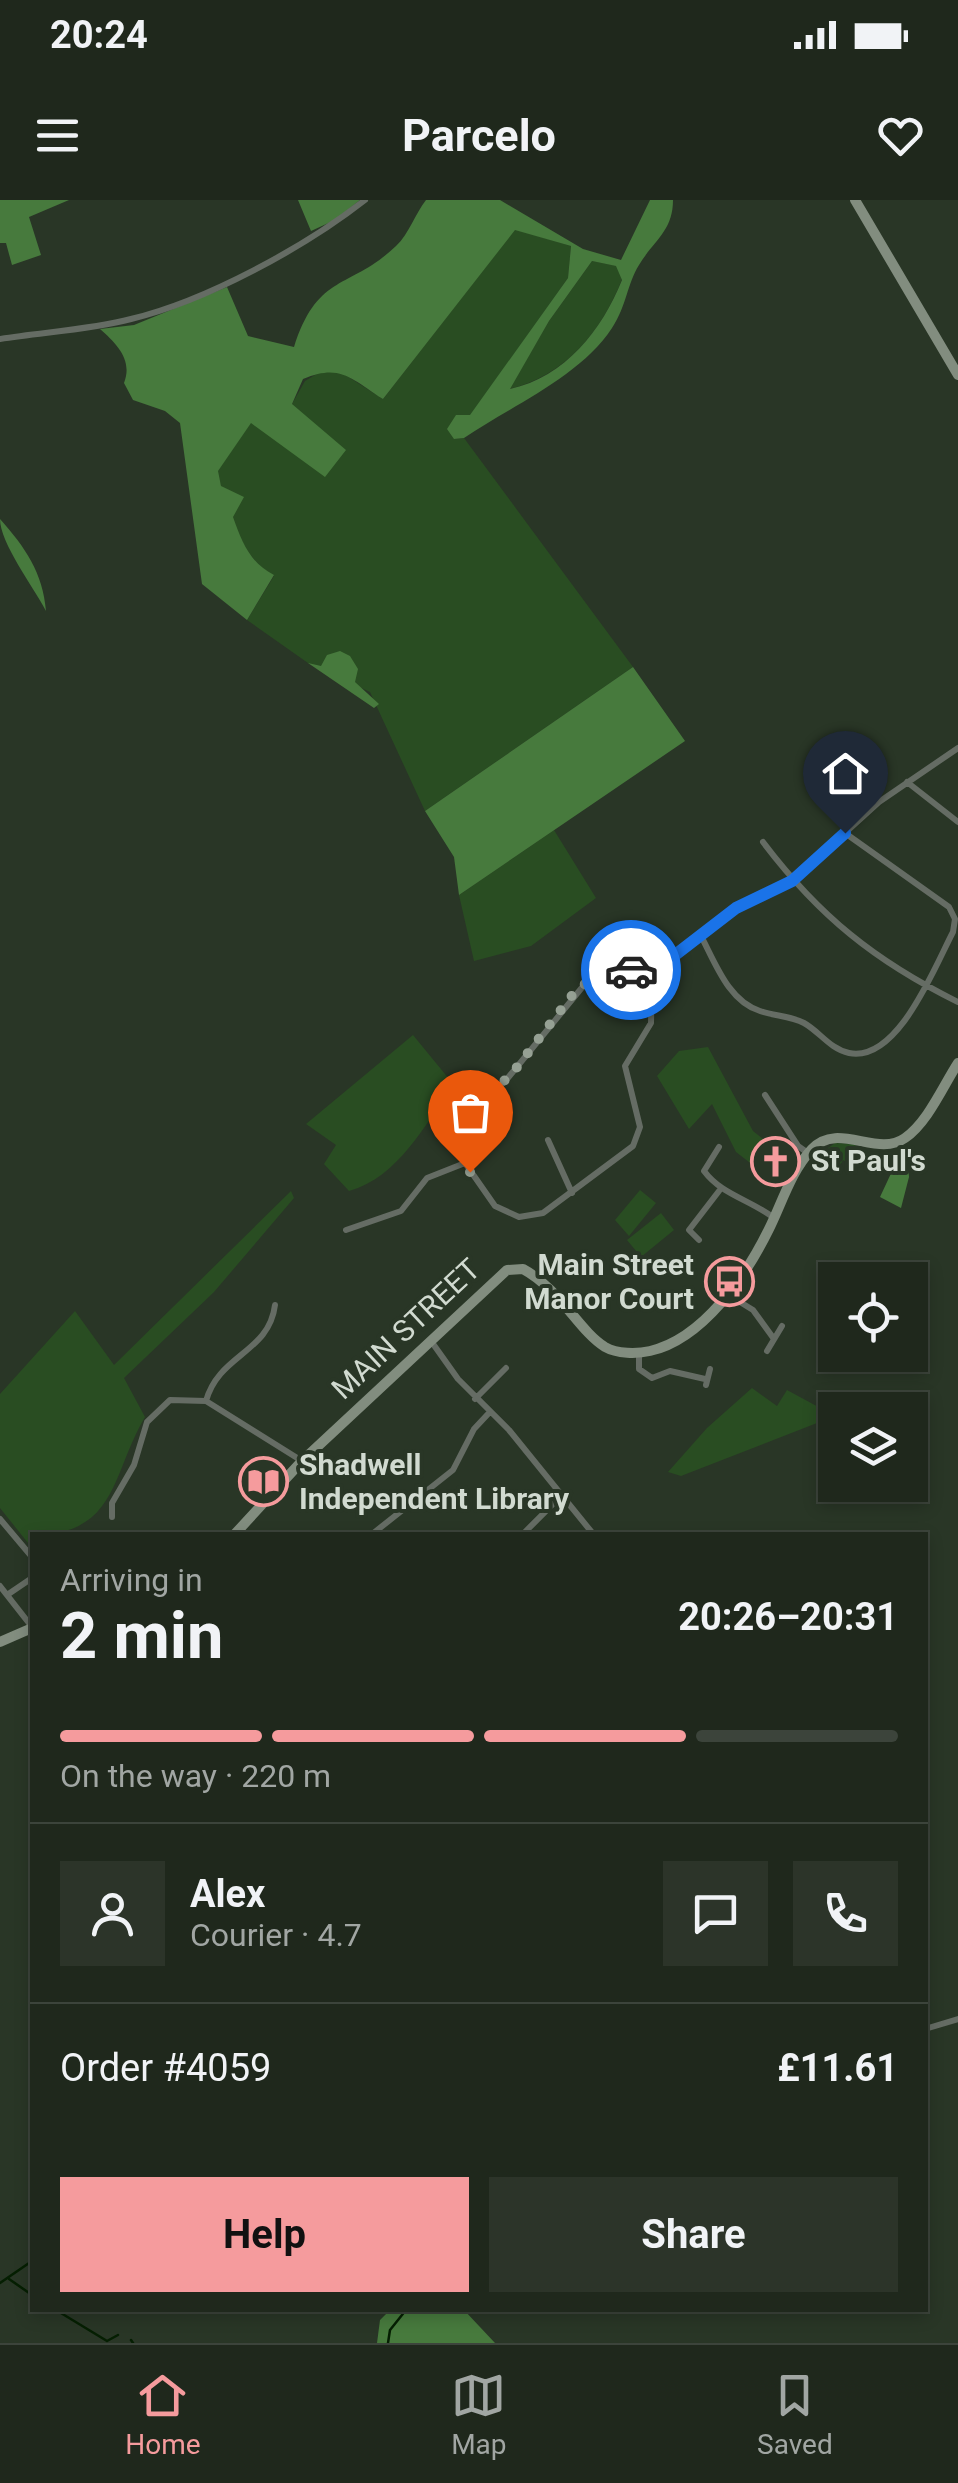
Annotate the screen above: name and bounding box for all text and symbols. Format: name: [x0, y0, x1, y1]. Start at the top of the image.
text: 20:24: [50, 13, 148, 57]
icon: menu: [30, 108, 85, 163]
icon: heart: [873, 108, 928, 163]
text: Parcelo: [402, 109, 556, 162]
pin: [803, 731, 888, 834]
icon: home: [818, 746, 873, 801]
courier: [581, 920, 681, 1020]
icon: car: [604, 943, 659, 998]
pin: [428, 1070, 513, 1173]
icon: bag: [443, 1085, 498, 1140]
church icon: St Paul's: [750, 1135, 802, 1187]
place label: St Paul's: [811, 1143, 926, 1178]
place label: Main Street Manor Court: [524, 1247, 694, 1316]
street label: MAIN STREET: [324, 1251, 487, 1406]
bus stop icon: Main Street Manor Court: [703, 1256, 755, 1308]
map controls: [818, 1262, 928, 1502]
button: locate: [818, 1262, 928, 1372]
button: layers: [818, 1392, 928, 1502]
place label: Shadwell Independent Library: [299, 1447, 570, 1516]
library icon: Shadwell Independent Library: [238, 1456, 290, 1508]
text: Arriving in: [60, 1561, 203, 1599]
text: 20:26–20:31: [678, 1595, 898, 1639]
text: 2 min: [60, 1598, 223, 1674]
text: On the way · 220 m: [60, 1757, 331, 1795]
button: person: [60, 1861, 165, 1966]
button: chat: [663, 1861, 768, 1966]
button: phone: [793, 1861, 898, 1966]
text: Alex: [190, 1872, 265, 1916]
text: Courier · 4.7: [190, 1916, 362, 1954]
text: Order #4059: [60, 2046, 271, 2090]
text: £11.61: [777, 2046, 898, 2090]
button: Help: [60, 2177, 469, 2292]
button: Share: [489, 2177, 898, 2292]
tab: Home: [125, 2368, 201, 2461]
tab: Map: [451, 2368, 507, 2461]
tab: Saved: [757, 2368, 833, 2461]

